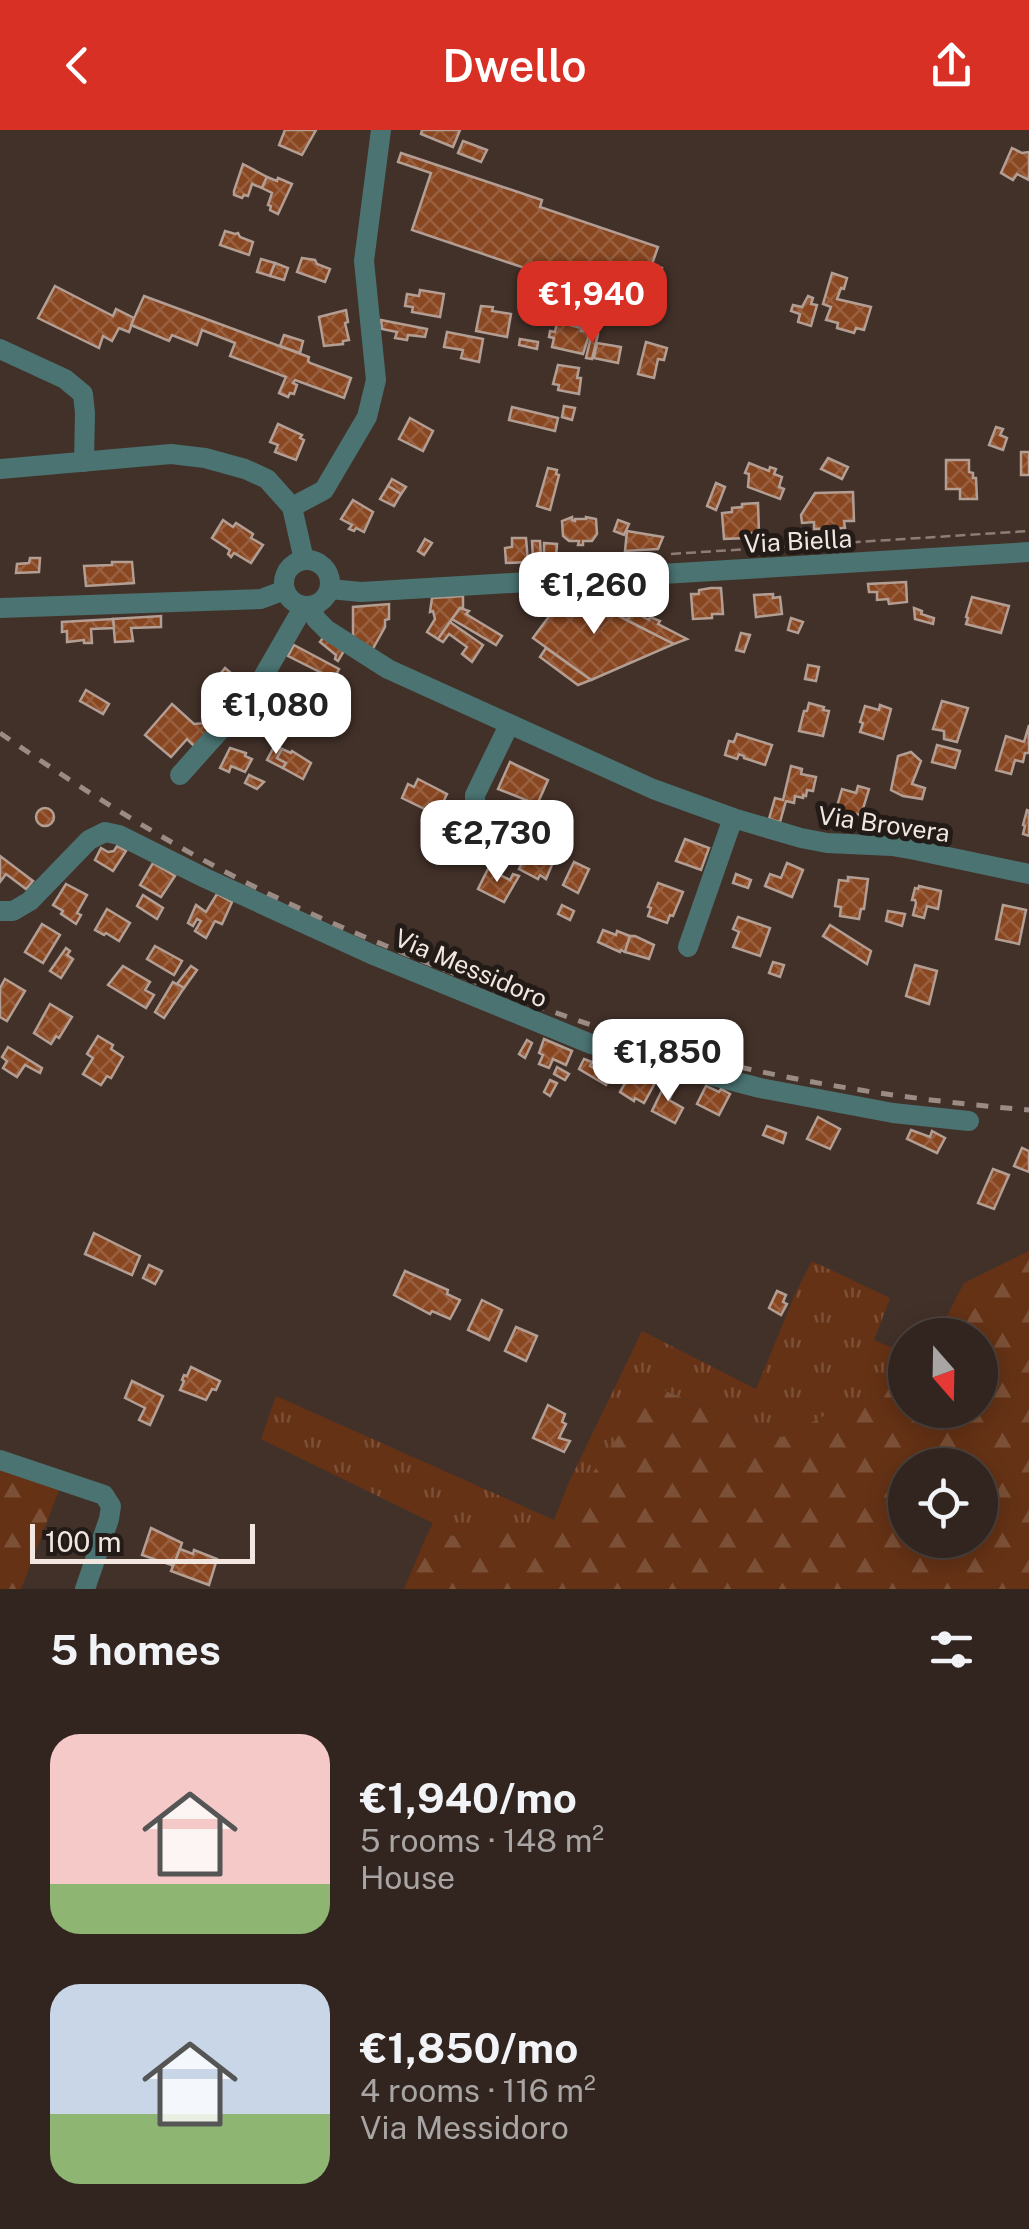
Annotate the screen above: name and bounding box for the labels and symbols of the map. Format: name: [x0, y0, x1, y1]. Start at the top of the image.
pin: €1,940: [511, 261, 673, 346]
street label: Via Biella: [743, 523, 853, 559]
pin: €1,260: [513, 552, 675, 637]
pin: €1,080: [195, 672, 357, 757]
pin: €2,730: [416, 800, 578, 885]
street label: Via Brovera: [816, 800, 952, 848]
street label: Via Messidoro: [390, 922, 552, 1014]
pin: €1,850: [587, 1019, 749, 1104]
north arrow: [888, 1318, 998, 1428]
scale bar: [30, 1519, 255, 1564]

